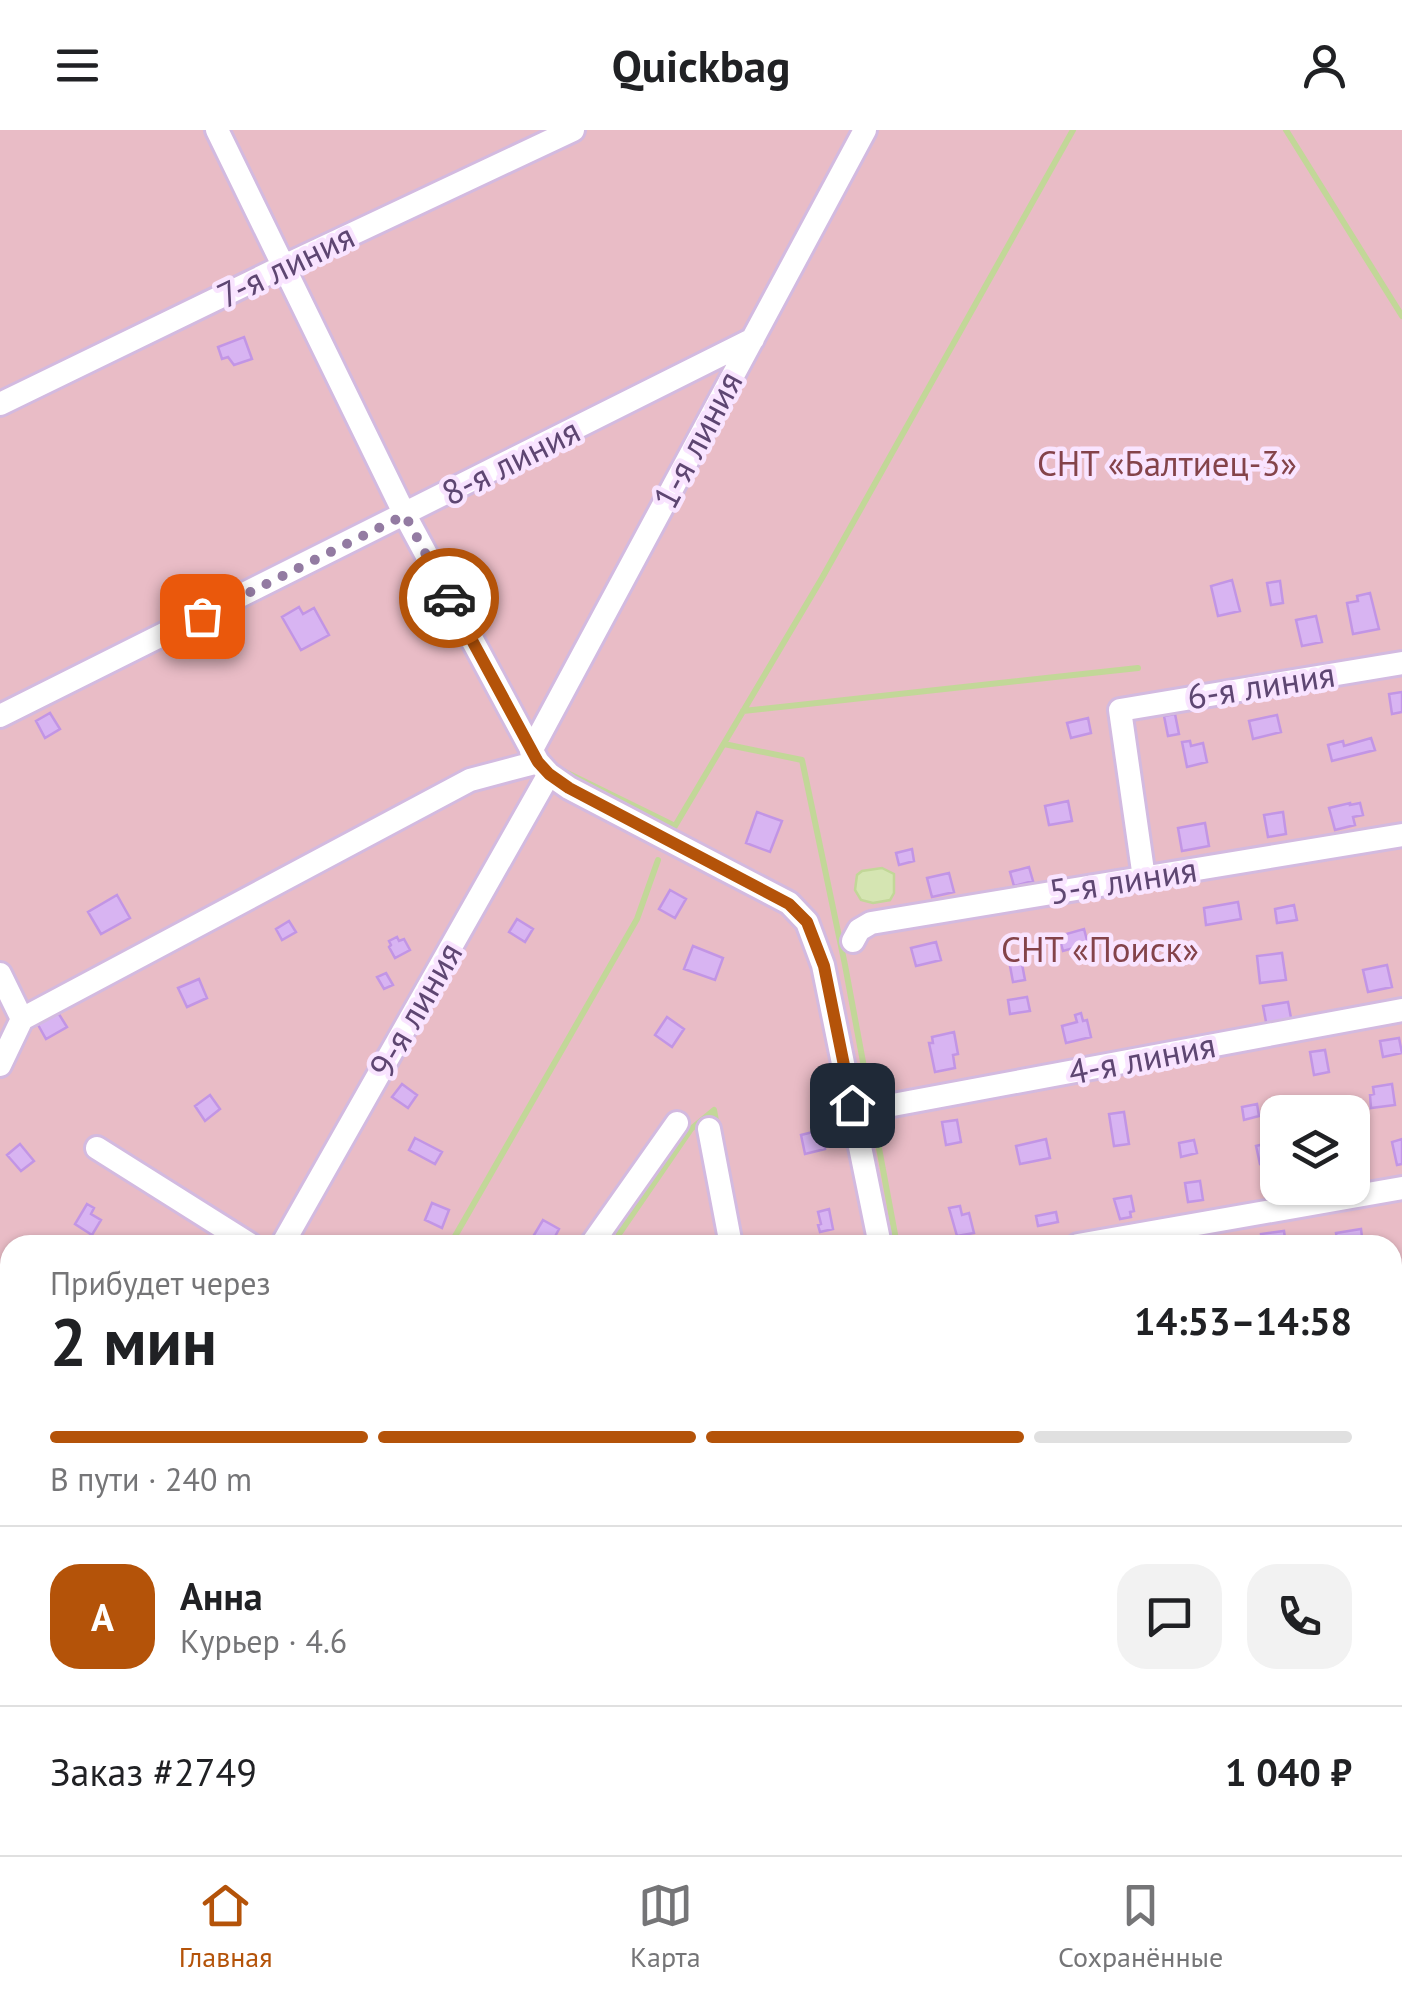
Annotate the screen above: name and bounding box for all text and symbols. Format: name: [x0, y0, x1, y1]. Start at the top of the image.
text: Quickbag: [612, 36, 790, 94]
icon: menu: [50, 38, 105, 93]
icon: person: [1297, 38, 1352, 93]
street label: 7-я линия: [210, 212, 362, 318]
street label: 1-я линия: [642, 363, 752, 516]
street label: 8-я линия: [434, 407, 587, 515]
park label: СНТ «Балтиец-3»: [1037, 440, 1297, 486]
courier: [399, 548, 499, 648]
icon: car: [422, 571, 477, 626]
pin: [160, 574, 245, 659]
icon: bag: [175, 589, 230, 644]
street label: 6-я линия: [1184, 651, 1338, 719]
street label: 5-я линия: [1046, 846, 1200, 914]
park label: СНТ «Поиск»: [1001, 926, 1199, 972]
street label: 9-я линия: [358, 933, 472, 1086]
street label: 4-я линия: [1064, 1021, 1219, 1095]
pin: [810, 1063, 895, 1148]
icon: home: [825, 1078, 880, 1133]
map controls: [1260, 1095, 1370, 1205]
button: layers: [1260, 1095, 1370, 1205]
text: Прибудет через: [50, 1262, 271, 1304]
text: 14:53–14:58: [1134, 1296, 1352, 1345]
text: 2 мин: [50, 1299, 217, 1383]
text: В пути · 240 m: [50, 1458, 252, 1500]
button: chat: [1117, 1564, 1222, 1669]
button: phone: [1247, 1564, 1352, 1669]
text: Анна: [180, 1571, 263, 1620]
text: А: [91, 1592, 114, 1641]
text: Курьер · 4.6: [180, 1620, 347, 1662]
text: Заказ #2749: [50, 1747, 257, 1796]
text: 1 040 ₽: [1225, 1747, 1352, 1796]
tab: Главная: [179, 1878, 272, 1975]
tab: Карта: [630, 1878, 701, 1975]
tab: Сохранённые: [1058, 1878, 1223, 1975]

